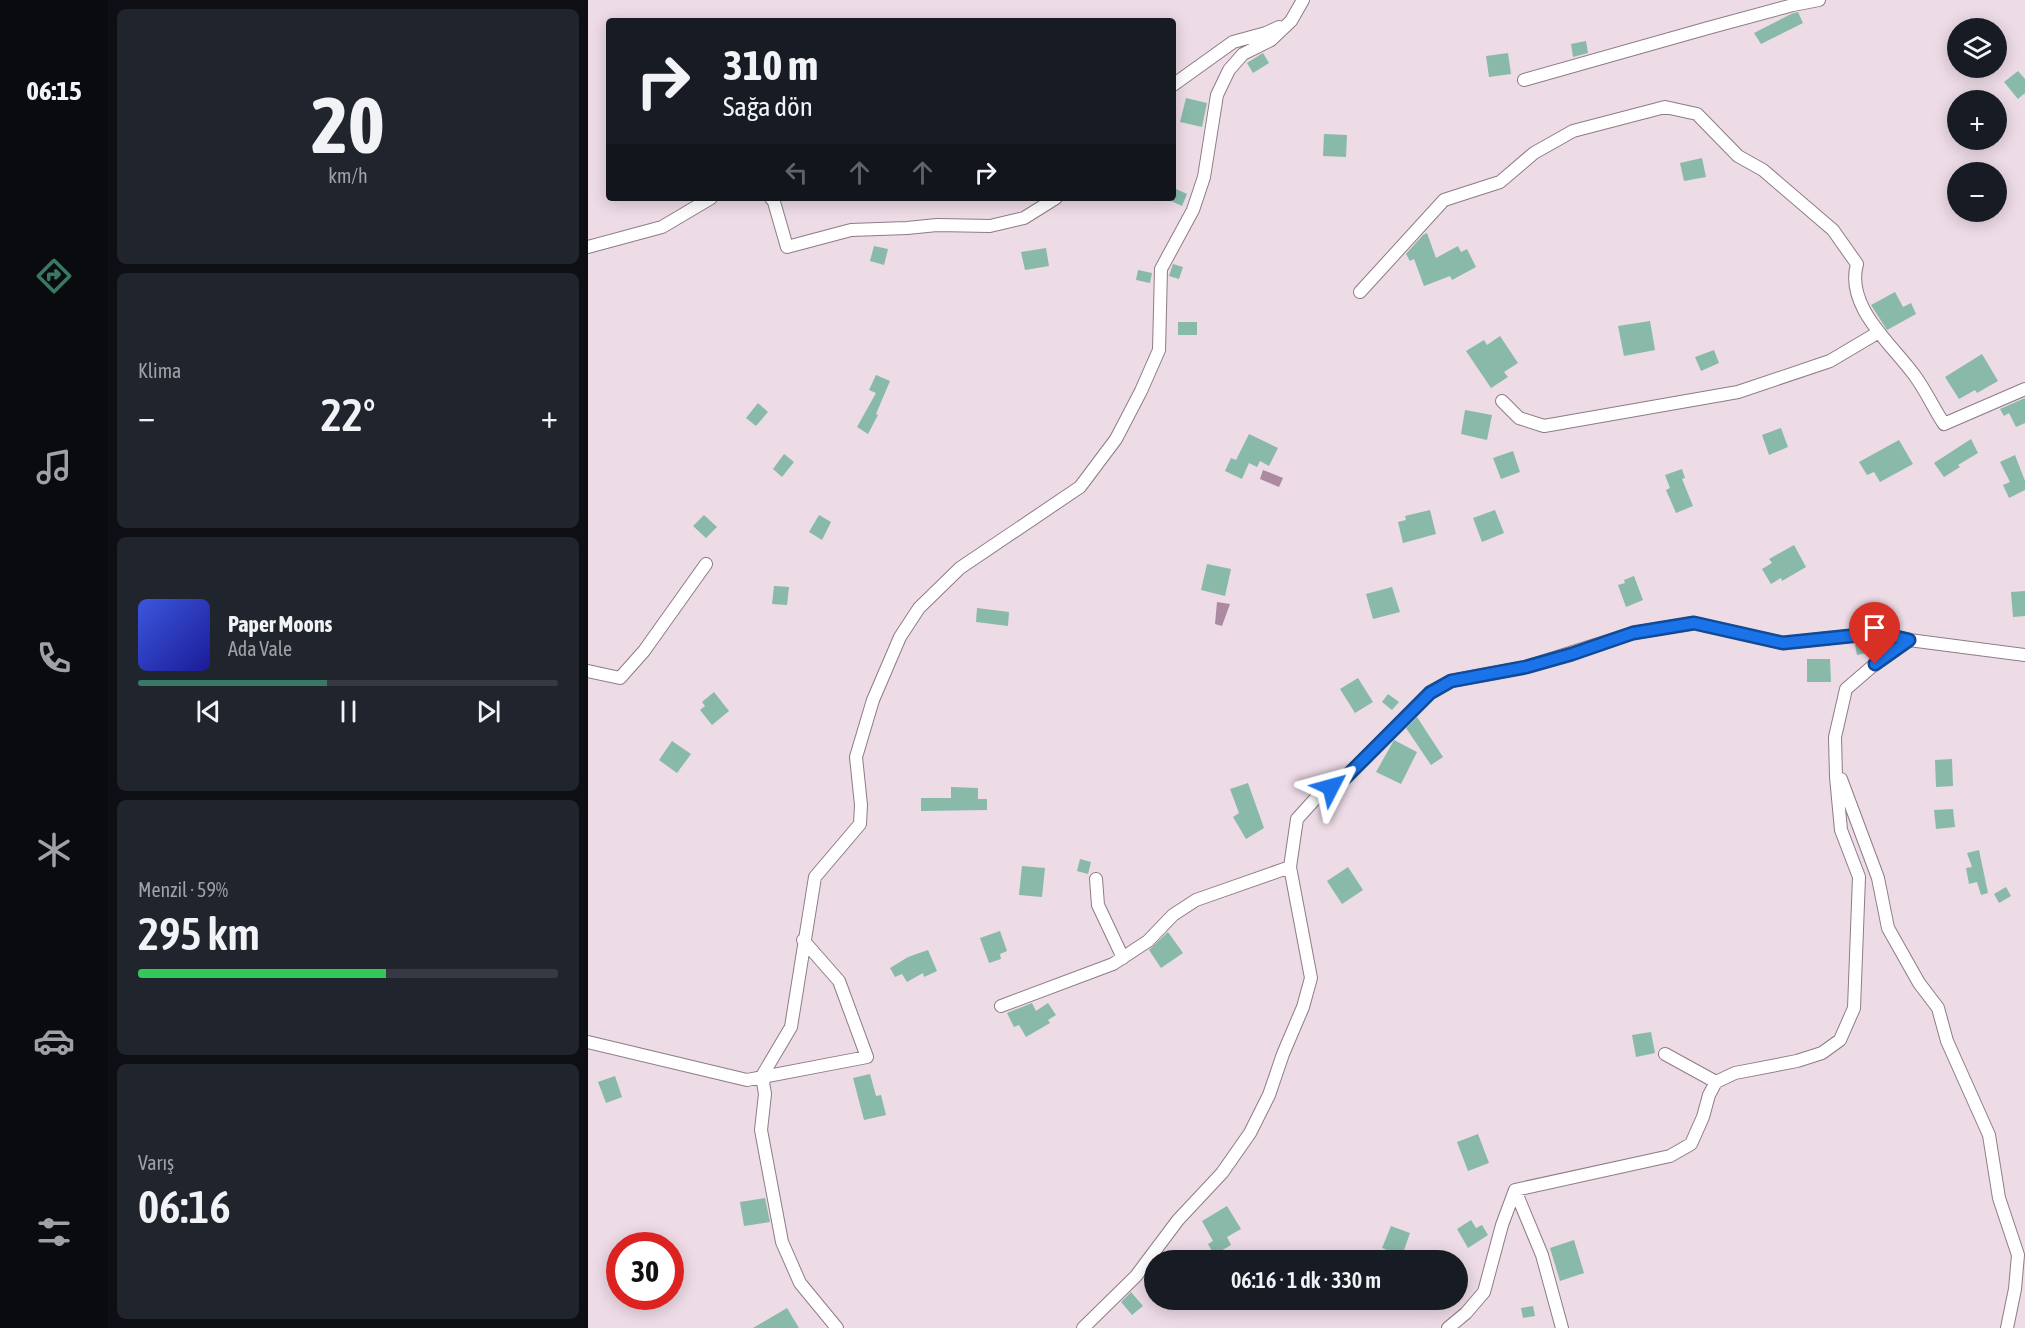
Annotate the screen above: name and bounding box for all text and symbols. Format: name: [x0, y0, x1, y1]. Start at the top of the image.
map controls: [1947, 18, 2007, 222]
button: layers: [1947, 18, 2007, 78]
text: 310 m: [723, 41, 818, 89]
icon: right: [624, 42, 702, 120]
text: 06:15: [26, 75, 82, 106]
text: 20: [311, 80, 385, 170]
button: +: [1947, 90, 2007, 150]
text: Sağa dön: [723, 91, 813, 122]
icon: left: [780, 156, 813, 189]
icon: ahead: [843, 156, 876, 189]
icon: ahead: [906, 156, 939, 189]
icon: right: [969, 156, 1002, 189]
button: −: [1947, 162, 2007, 222]
text: km/h: [328, 164, 368, 187]
icon: directions: [33, 255, 75, 297]
text: Klima: [138, 359, 181, 382]
text: 22°: [321, 389, 375, 441]
text: −: [138, 397, 155, 435]
text: +: [541, 397, 558, 435]
icon: music: [33, 446, 75, 488]
pin: [1849, 602, 1900, 664]
text: Paper Moons: [228, 611, 332, 637]
icon: arrive: [1858, 611, 1891, 644]
icon: phone: [33, 637, 75, 679]
text: Ada Vale: [228, 637, 292, 660]
icon: previous: [192, 695, 225, 728]
icon: pause: [332, 695, 365, 728]
icon: next: [472, 695, 505, 728]
position arrow: [1299, 755, 1363, 819]
icon: climate: [33, 829, 75, 871]
text: Menzil · 59%: [138, 878, 228, 901]
text: 295 km: [138, 908, 260, 960]
icon: car: [33, 1020, 75, 1062]
text: Varış: [138, 1151, 174, 1174]
text: 06:16: [138, 1181, 231, 1233]
icon: filters: [33, 1211, 75, 1253]
speed limit sign: 30: [606, 1232, 684, 1310]
text: 06:16 · 1 dk · 330 m: [1231, 1267, 1381, 1293]

